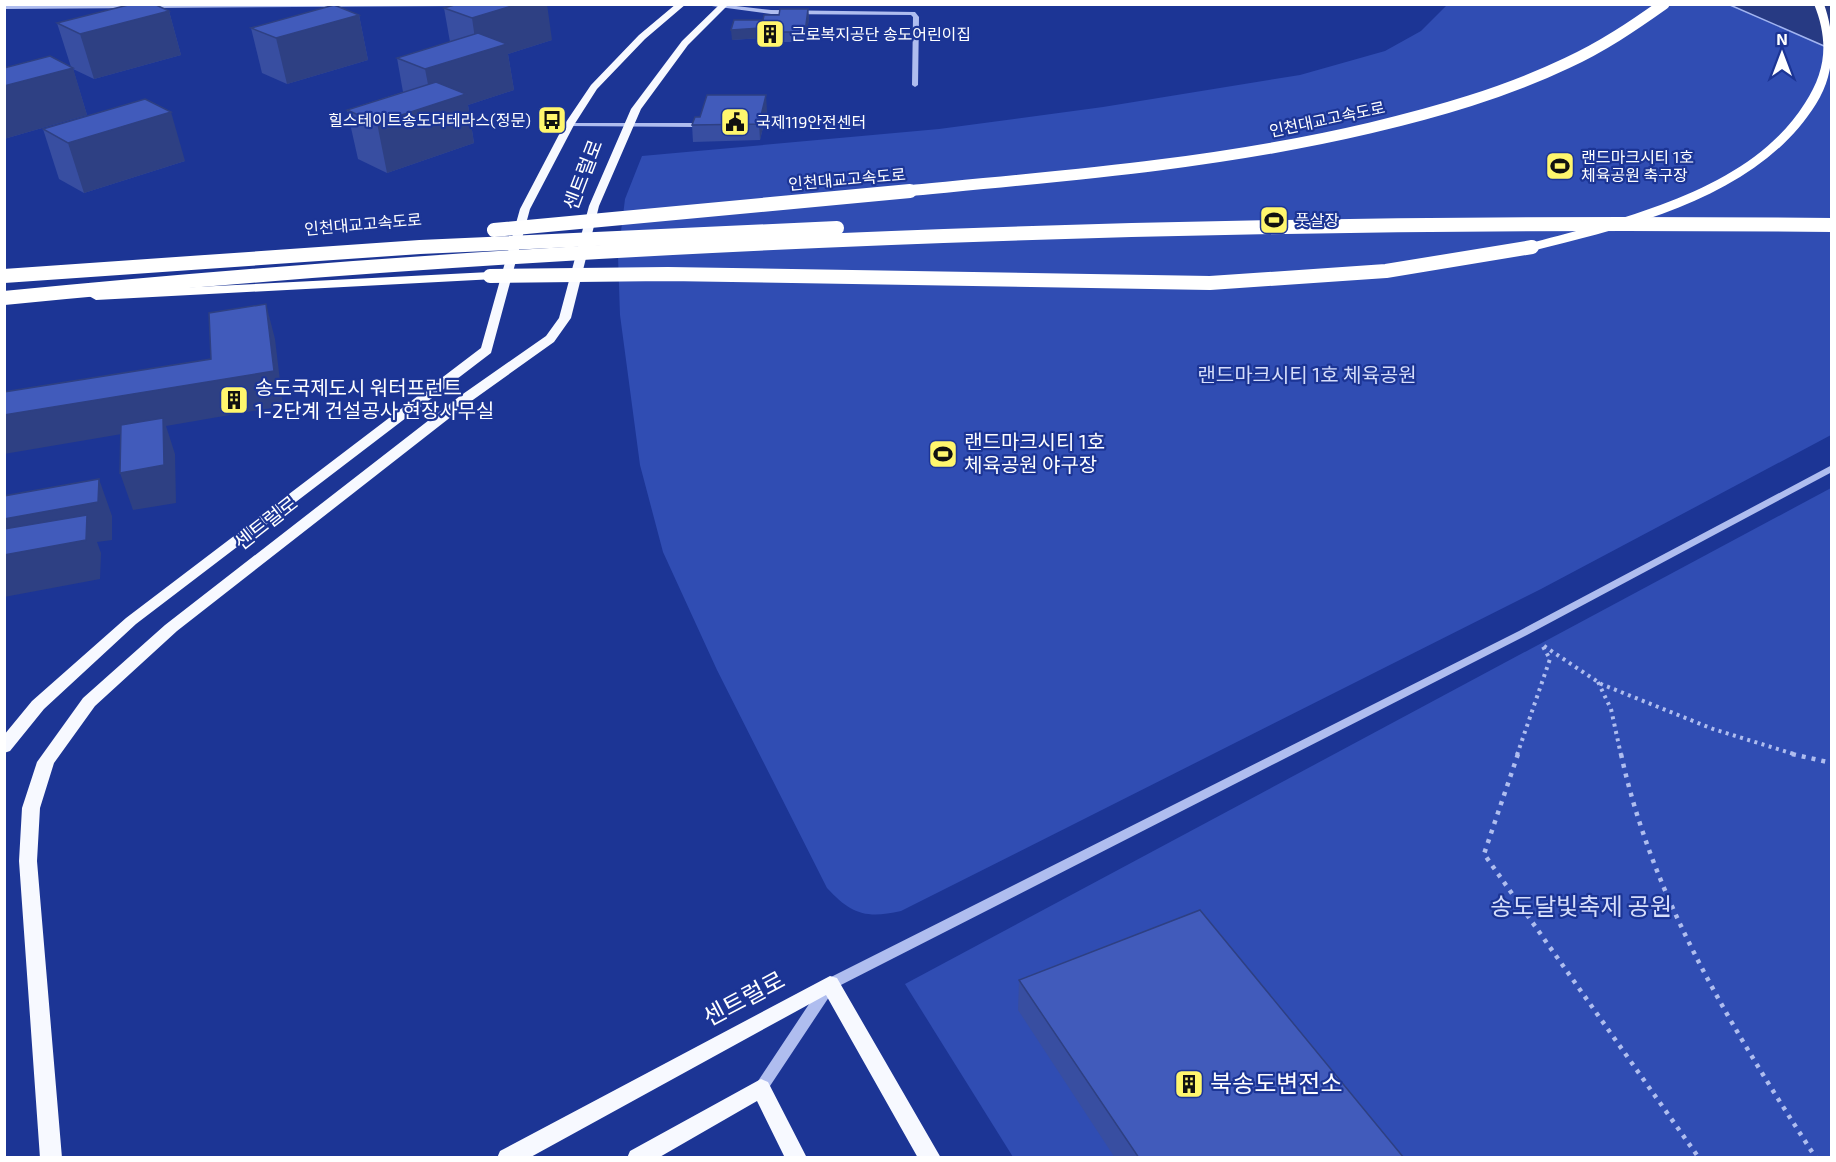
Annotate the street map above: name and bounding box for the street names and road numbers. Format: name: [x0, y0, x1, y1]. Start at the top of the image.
street label: 인천대교고속도로: [1267, 97, 1387, 140]
street label: 센트럴로: [558, 136, 606, 213]
street label: 인천대교고속도로: [787, 164, 907, 193]
street label: 인천대교고속도로: [303, 209, 423, 238]
street label: 센트럴로: [229, 490, 302, 554]
street label: 센트럴로: [697, 964, 789, 1031]

